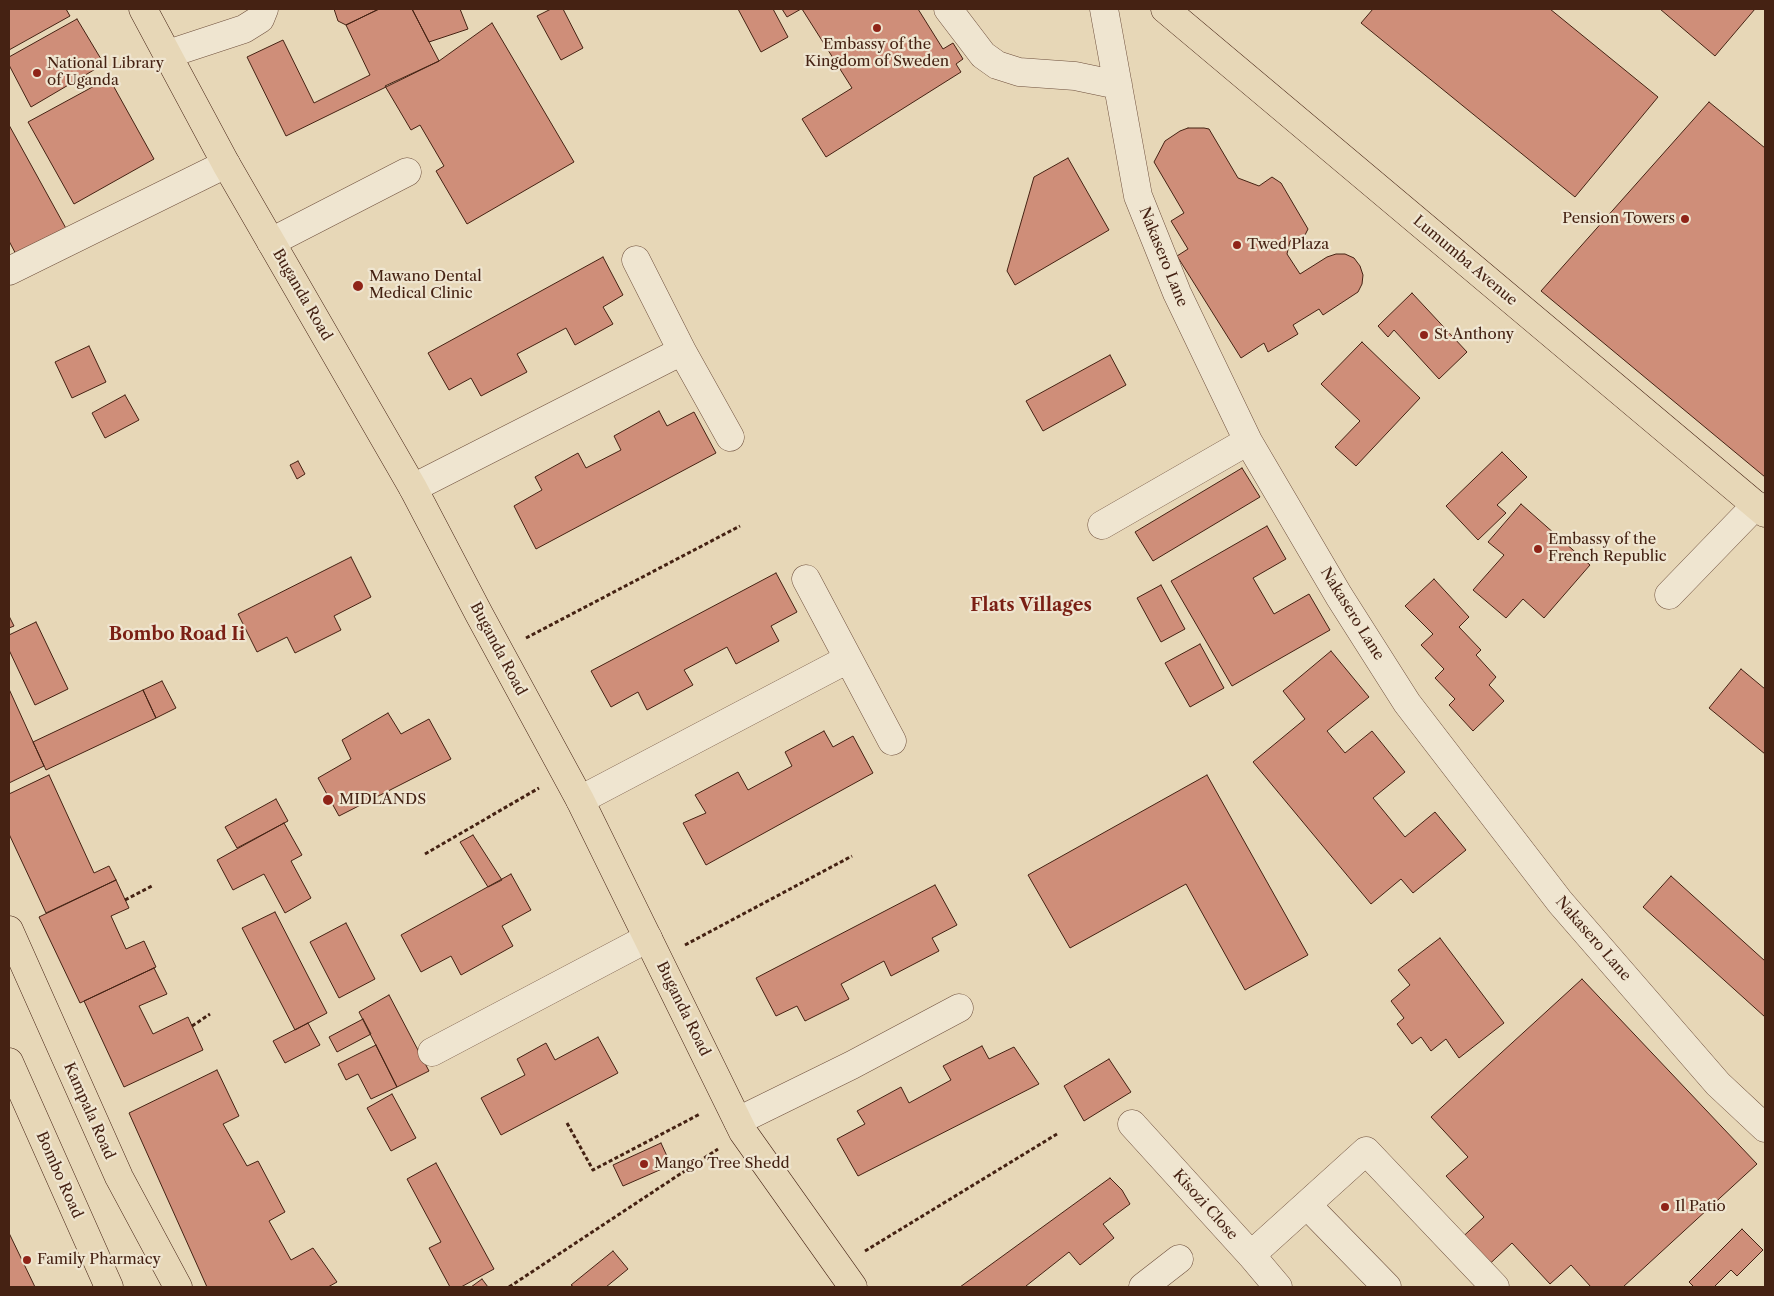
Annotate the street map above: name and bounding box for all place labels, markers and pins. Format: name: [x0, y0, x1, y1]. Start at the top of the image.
marker: Embassy of the Kingdom of Sweden: [871, 22, 883, 34]
place label: Embassy of the Kingdom of Sweden: [805, 36, 949, 71]
place label: National Library of Uganda: [47, 55, 164, 90]
marker: National Library of Uganda: [31, 67, 43, 79]
place label: Pension Towers: [1562, 210, 1675, 228]
marker: Pension Towers: [1679, 213, 1691, 225]
place label: Twed Plaza: [1247, 236, 1329, 254]
marker: Twed Plaza: [1231, 239, 1243, 251]
place label: Mawano Dental Medical Clinic: [369, 268, 482, 303]
marker: Mawano Dental Medical Clinic: [351, 279, 365, 293]
place label: St Anthony: [1434, 326, 1514, 344]
marker: St Anthony: [1418, 329, 1430, 341]
place label: Embassy of the French Republic: [1548, 531, 1667, 566]
marker: Embassy of the French Republic: [1532, 543, 1544, 555]
place label: MIDLANDS: [339, 791, 426, 809]
marker: MIDLANDS: [321, 793, 335, 807]
place label: Mango Tree Shedd: [654, 1155, 790, 1173]
marker: Mango Tree Shedd: [638, 1158, 650, 1170]
place label: Il Patio: [1675, 1198, 1726, 1216]
marker: Il Patio: [1659, 1201, 1671, 1213]
place label: Family Pharmacy: [37, 1251, 161, 1269]
marker: Family Pharmacy: [21, 1254, 33, 1266]

